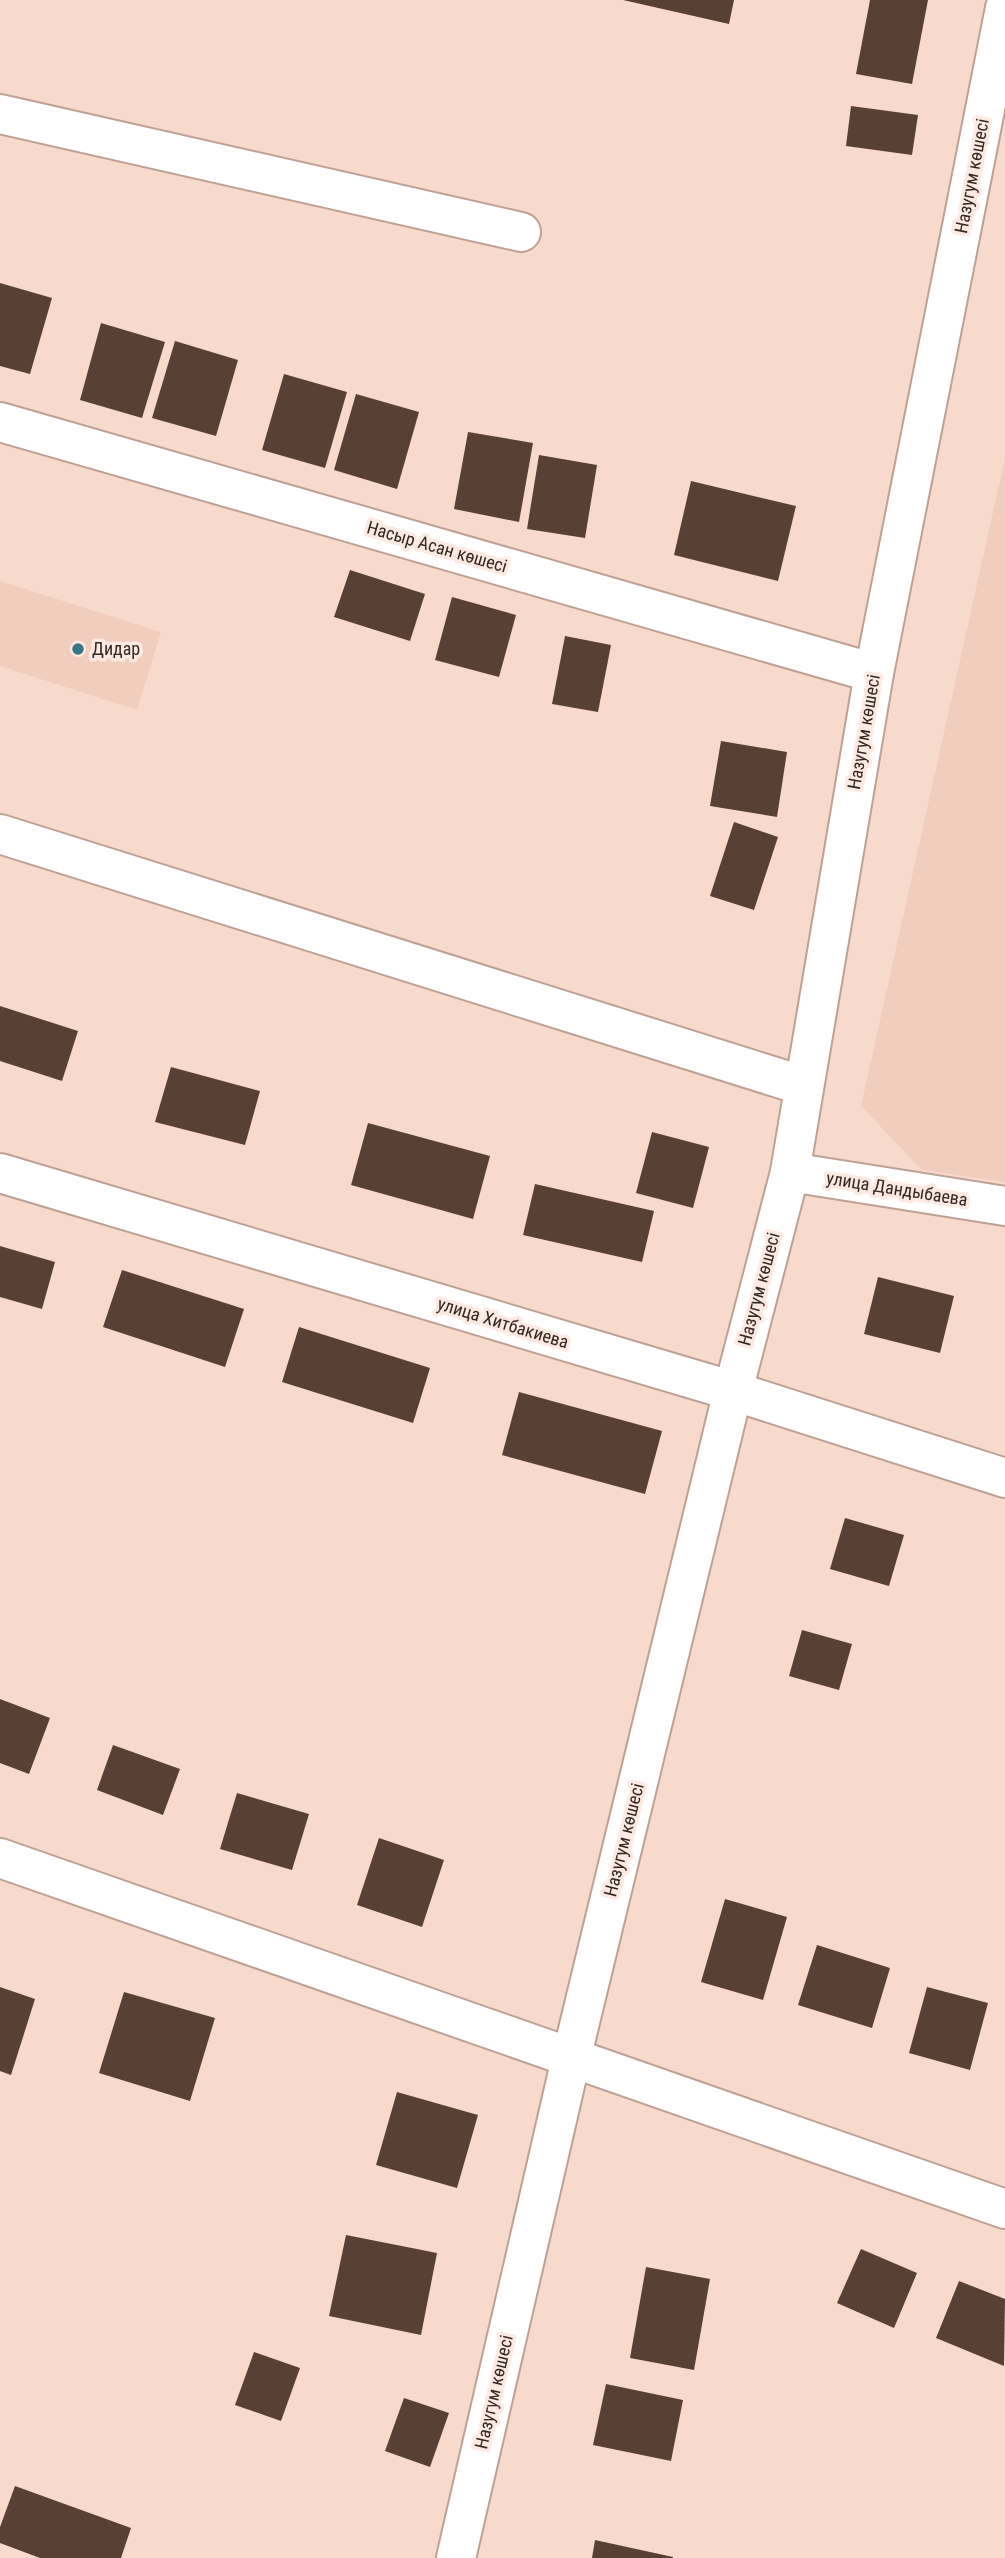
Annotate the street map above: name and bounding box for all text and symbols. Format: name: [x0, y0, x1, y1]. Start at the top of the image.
street label: Назугум көшесі: [950, 117, 993, 235]
street label: Насыр Асан көшесі: [365, 516, 510, 577]
place label: Дидар: [92, 638, 140, 659]
marker: Дидар: [70, 641, 86, 657]
street label: Назугум көшесі: [843, 673, 884, 791]
street label: улица Дандыбаева: [825, 1167, 969, 1210]
street label: Назугум көшесі: [733, 1230, 784, 1348]
street label: улица Хитбакиева: [435, 1293, 571, 1352]
street label: Назугум көшесі: [599, 1781, 648, 1899]
street label: Назугум көшесі: [470, 2333, 517, 2451]

